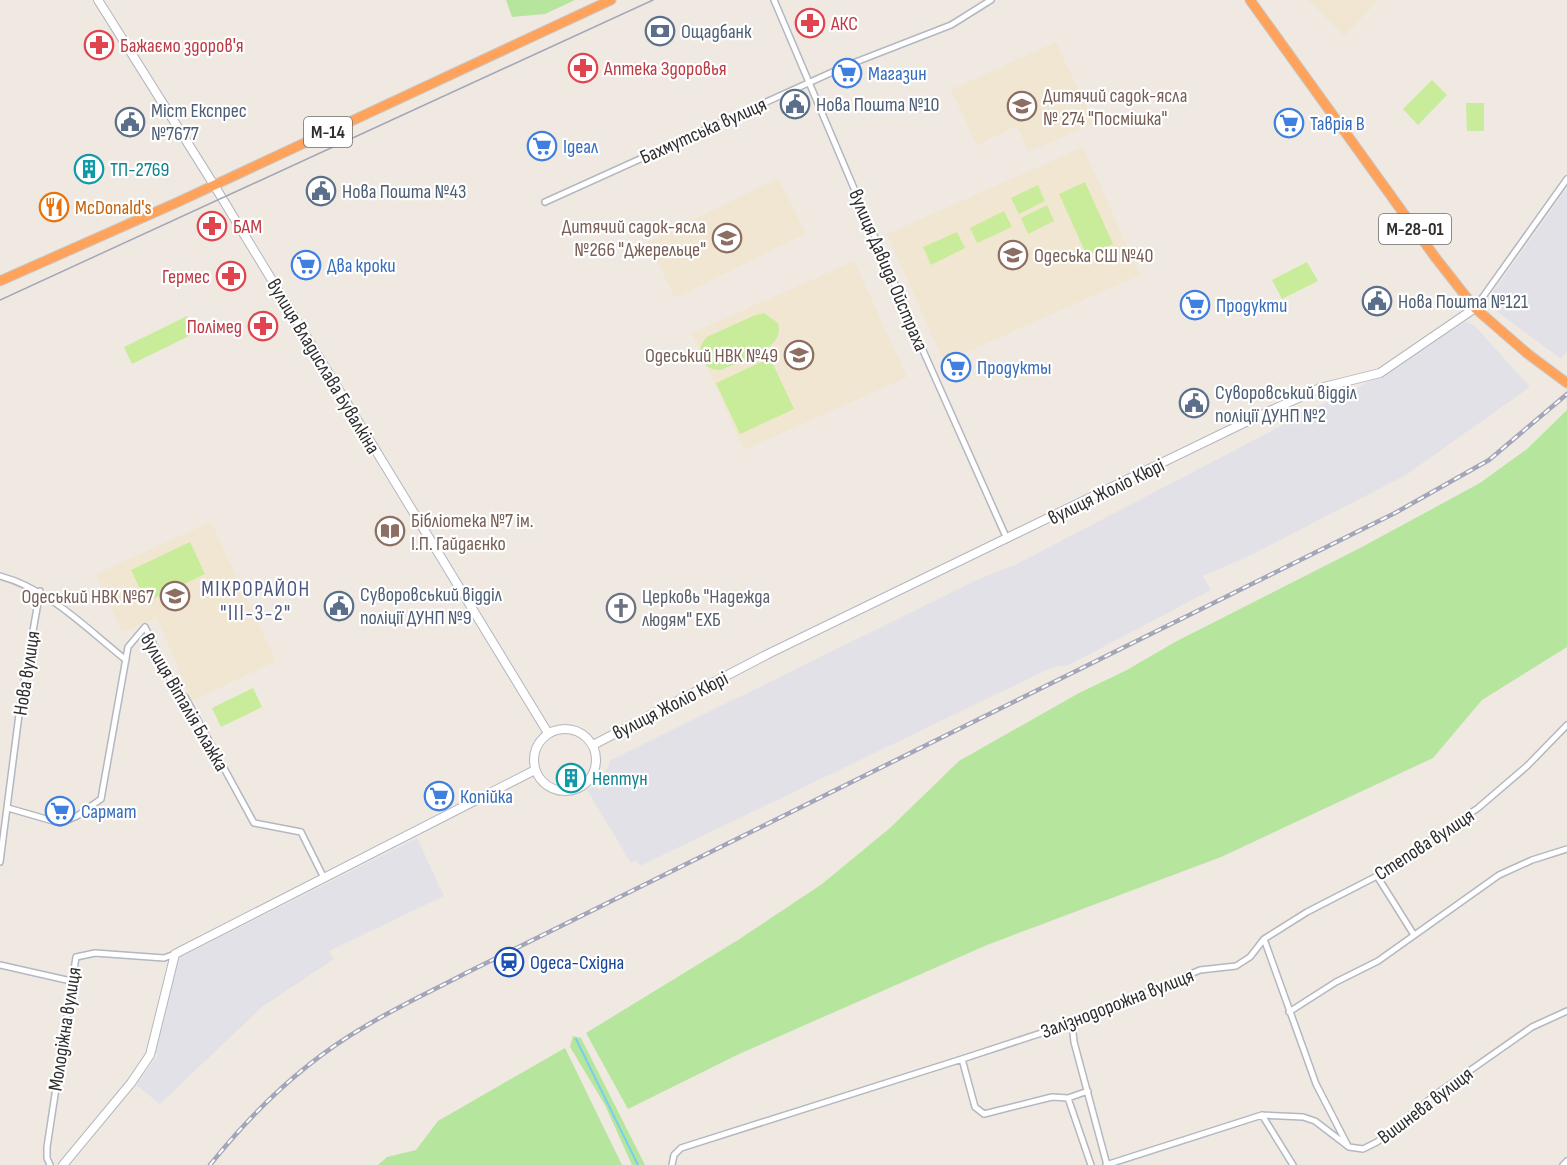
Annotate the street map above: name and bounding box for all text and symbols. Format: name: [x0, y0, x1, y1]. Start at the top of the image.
pharmacy icon: АКС: [794, 7, 826, 39]
place label: АКС: [830, 12, 858, 36]
bank icon: Ощадбанк: [644, 15, 676, 47]
place label: Ощадбанк: [681, 20, 752, 44]
pharmacy icon: Бажаємо здоров'я: [83, 29, 115, 61]
place label: Бажаємо здоров'я: [120, 34, 244, 58]
pharmacy icon: Аптека Здоровья: [567, 52, 599, 84]
place label: Аптека Здоровья: [603, 57, 727, 81]
supermarket icon: Магазин: [831, 57, 863, 89]
place label: Магазин: [868, 62, 927, 86]
place label: Дитячий садок-ясла № 274 "Посмішка": [1043, 84, 1187, 131]
public building icon: Нова Пошта №10: [779, 88, 811, 120]
school or university icon: Дитячий садок-ясла № 274 "Посмішка": [1006, 90, 1038, 122]
street label: Бахмутська вулиця: [636, 92, 770, 170]
place label: Нова Пошта №10: [816, 93, 939, 117]
place label: Міст Експрес №7677: [151, 99, 247, 146]
public building icon: Міст Експрес №7677: [114, 106, 146, 138]
supermarket icon: Таврія В: [1273, 107, 1305, 139]
place label: Таврія В: [1310, 112, 1365, 136]
road number: М-14: [304, 117, 352, 147]
supermarket icon: Ідеал: [526, 130, 558, 162]
place label: Ідеал: [563, 135, 598, 159]
building icon: ТП-2769: [73, 153, 105, 185]
place label: ТП-2769: [110, 158, 169, 182]
public building icon: Нова Пошта №43: [305, 175, 337, 207]
place label: Нова Пошта №43: [342, 180, 466, 204]
street label: вулиця Давида Ойстраха: [843, 186, 933, 355]
restaurant icon: McDonald's: [38, 191, 70, 223]
place label: McDonald's: [75, 196, 152, 220]
pharmacy icon: БАМ: [196, 210, 228, 242]
road number: М-28-01: [1379, 214, 1451, 244]
place label: БАМ: [233, 215, 262, 239]
place label: Дитячий садок-ясла №266 "Джерельце": [562, 215, 706, 262]
school or university icon: Дитячий садок-ясла №266 "Джерельце": [711, 222, 743, 254]
school or university icon: Одеська СШ №40: [997, 239, 1029, 271]
place label: Одеська СШ №40: [1034, 244, 1153, 268]
supermarket icon: Два кроки: [290, 249, 322, 281]
place label: Два кроки: [327, 254, 396, 278]
pharmacy icon: Гермес: [215, 260, 247, 292]
place label: Гермес: [162, 265, 210, 289]
street label: вулиця Владислава Бувалкіна: [261, 275, 385, 458]
public building icon: Нова Пошта №121: [1361, 285, 1393, 317]
supermarket icon: Продукти: [1179, 289, 1211, 321]
place label: Нова Пошта №121: [1398, 290, 1528, 314]
place label: Продукти: [1216, 294, 1287, 318]
pharmacy icon: Полімед: [247, 310, 279, 342]
place label: Полімед: [187, 315, 242, 339]
school or university icon: Одеський НВК №49: [783, 339, 815, 371]
place label: Одеський НВК №49: [645, 344, 778, 368]
supermarket icon: Продукты: [940, 351, 972, 383]
place label: Продукты: [977, 356, 1052, 380]
place label: Суворовський відділ поліції ДУНП №2: [1215, 381, 1357, 428]
public building icon: Суворовський відділ поліції ДУНП №2: [1178, 387, 1210, 419]
street label: вулиця Жоліо Кюрі: [1044, 453, 1168, 530]
place label: Бібліотека №7 ім. І.П. Гайдаєнко: [411, 509, 533, 556]
library icon: Бібліотека №7 ім. І.П. Гайдаєнко: [374, 515, 406, 547]
district label: МІКРОРАЙОН "ІІІ-3-2": [201, 577, 311, 626]
school or university icon: Одеський НВК №67: [159, 580, 191, 612]
place label: Суворовський відділ поліції ДУНП №9: [360, 583, 502, 630]
place label: Одеський НВК №67: [21, 585, 154, 609]
place label: Церковь "Надежда людям" ЕХБ: [642, 585, 770, 632]
public building icon: Суворовський відділ поліції ДУНП №9: [323, 590, 355, 622]
church icon: Церковь "Надежда людям" ЕХБ: [605, 592, 637, 624]
street label: Нова вулиця: [8, 629, 46, 717]
street label: вулиця Віталія Блажка: [135, 629, 233, 776]
street label: вулиця Жоліо Кюрі: [609, 667, 732, 745]
building icon: Нептун: [555, 762, 587, 794]
place label: Нептун: [592, 767, 648, 791]
supermarket icon: Копійка: [423, 780, 455, 812]
place label: Копійка: [460, 785, 513, 809]
supermarket icon: Сармат: [44, 795, 76, 827]
place label: Сармат: [81, 800, 137, 824]
street label: Степова вулиця: [1370, 804, 1479, 886]
station icon: Одеса-Східна: [493, 946, 525, 978]
place label: Одеса-Східна: [530, 951, 624, 975]
street label: Залізнодорожна вулиця: [1038, 964, 1197, 1044]
street label: Молодіжна вулиця: [43, 966, 87, 1093]
street label: Вишнева вулиця: [1373, 1062, 1478, 1149]

